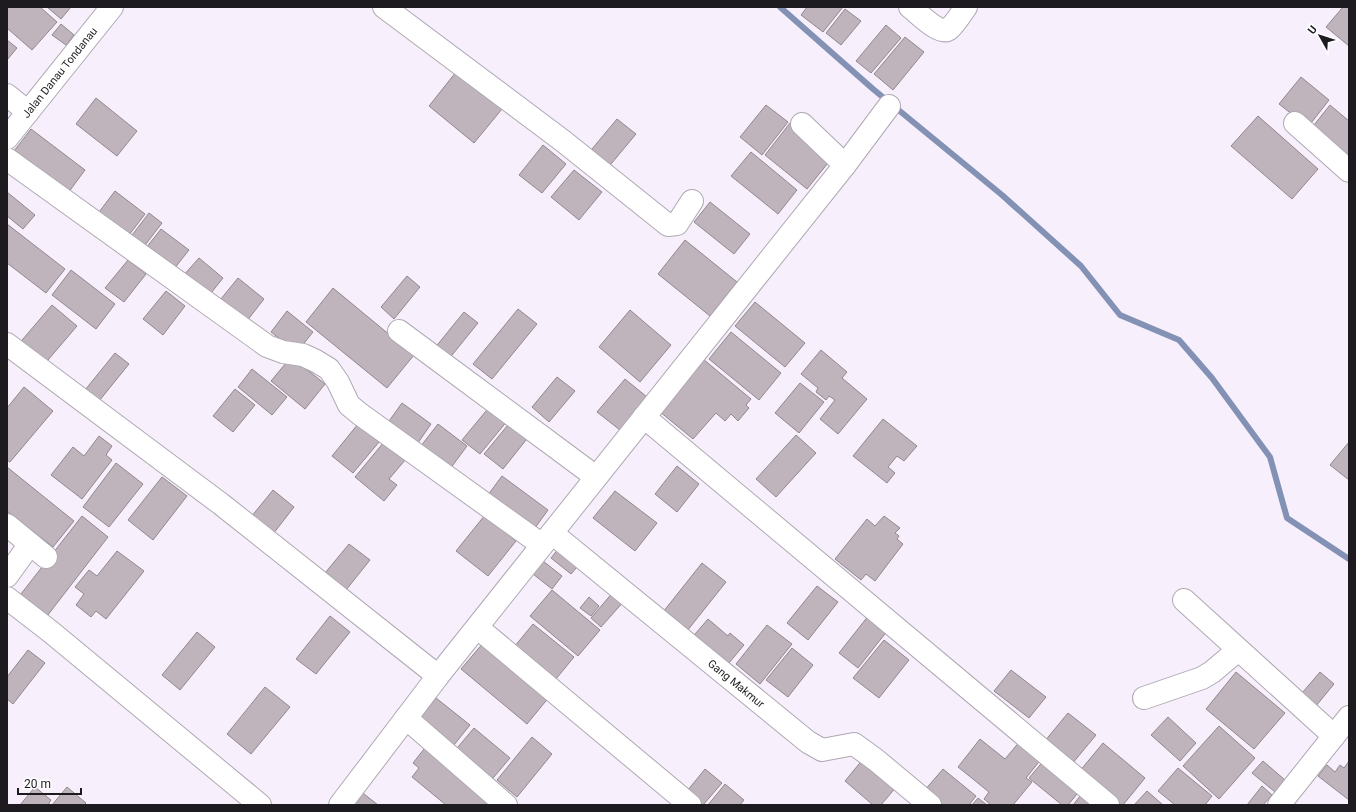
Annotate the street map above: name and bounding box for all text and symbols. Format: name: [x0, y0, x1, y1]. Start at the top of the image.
north arrow: [1300, 16, 1340, 56]
text: U: [1305, 23, 1320, 37]
street label: Jalan Danau Tondanau: [20, 25, 100, 121]
street label: Gang Makmur: [705, 657, 767, 711]
scale bar: [18, 770, 81, 796]
text: 20 m: [24, 777, 51, 791]

